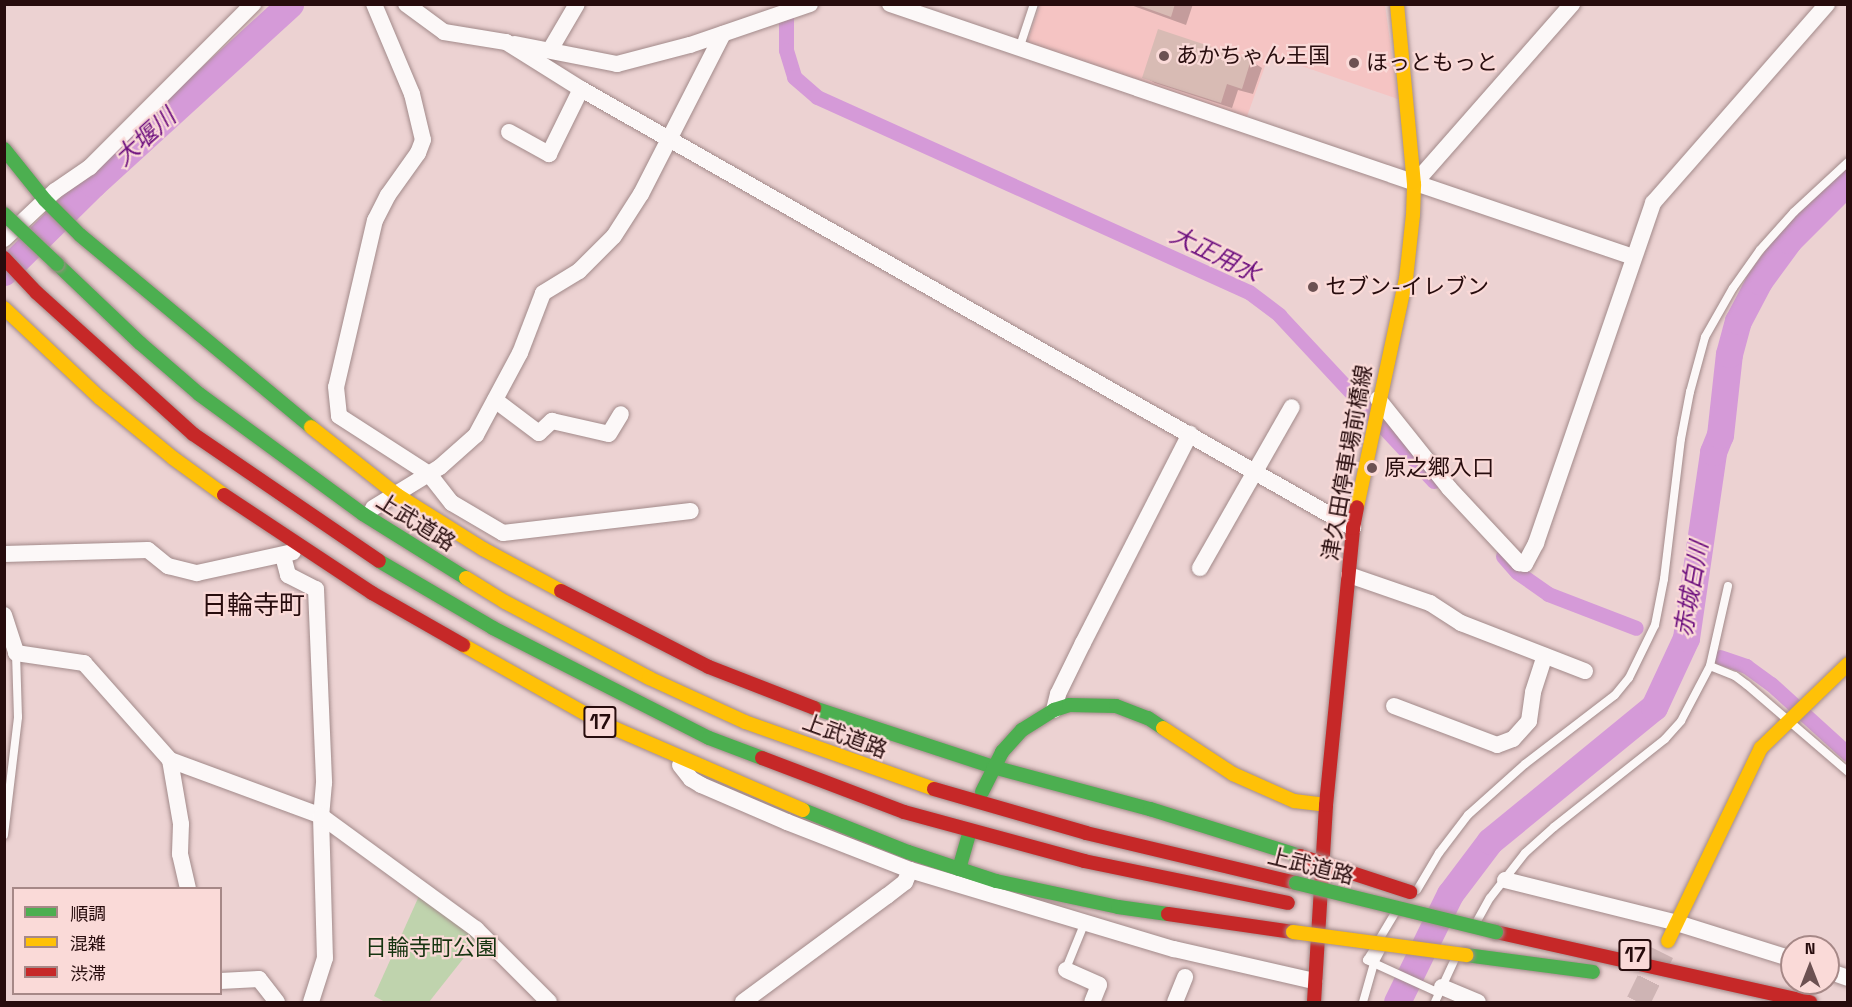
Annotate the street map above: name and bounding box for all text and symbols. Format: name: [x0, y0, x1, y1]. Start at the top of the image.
place label: あかちゃん王国: [1176, 43, 1330, 69]
marker: あかちゃん王国: [1157, 49, 1171, 63]
place label: ほっともっと: [1366, 50, 1498, 76]
marker: ほっともっと: [1347, 56, 1361, 70]
water label: 大堰川: [109, 102, 181, 172]
water label: 大正用水: [1166, 220, 1264, 288]
place label: セブン-イレブン: [1325, 274, 1489, 300]
marker: セブン-イレブン: [1306, 280, 1320, 294]
street label: 津久田停車場前橋線: [1317, 363, 1377, 563]
place label: 原之郷入口: [1384, 455, 1494, 481]
marker: 原之郷入口: [1365, 461, 1379, 475]
street label: 上武道路: [372, 487, 460, 557]
water label: 赤城白川: [1668, 539, 1714, 639]
district label: 日輪寺町: [201, 590, 305, 622]
road number: 17: [582, 704, 618, 740]
street label: 上武道路: [799, 709, 891, 763]
street label: 上武道路: [1265, 843, 1357, 889]
legend: [12, 887, 222, 995]
text: 順調: [70, 902, 106, 925]
text: 混雑: [70, 932, 106, 955]
park label: 日輪寺町公園: [365, 935, 497, 961]
north arrow: [1780, 935, 1840, 995]
road number: 17: [1617, 937, 1653, 973]
text: N: [1805, 938, 1815, 959]
text: 渋滞: [70, 962, 106, 985]

